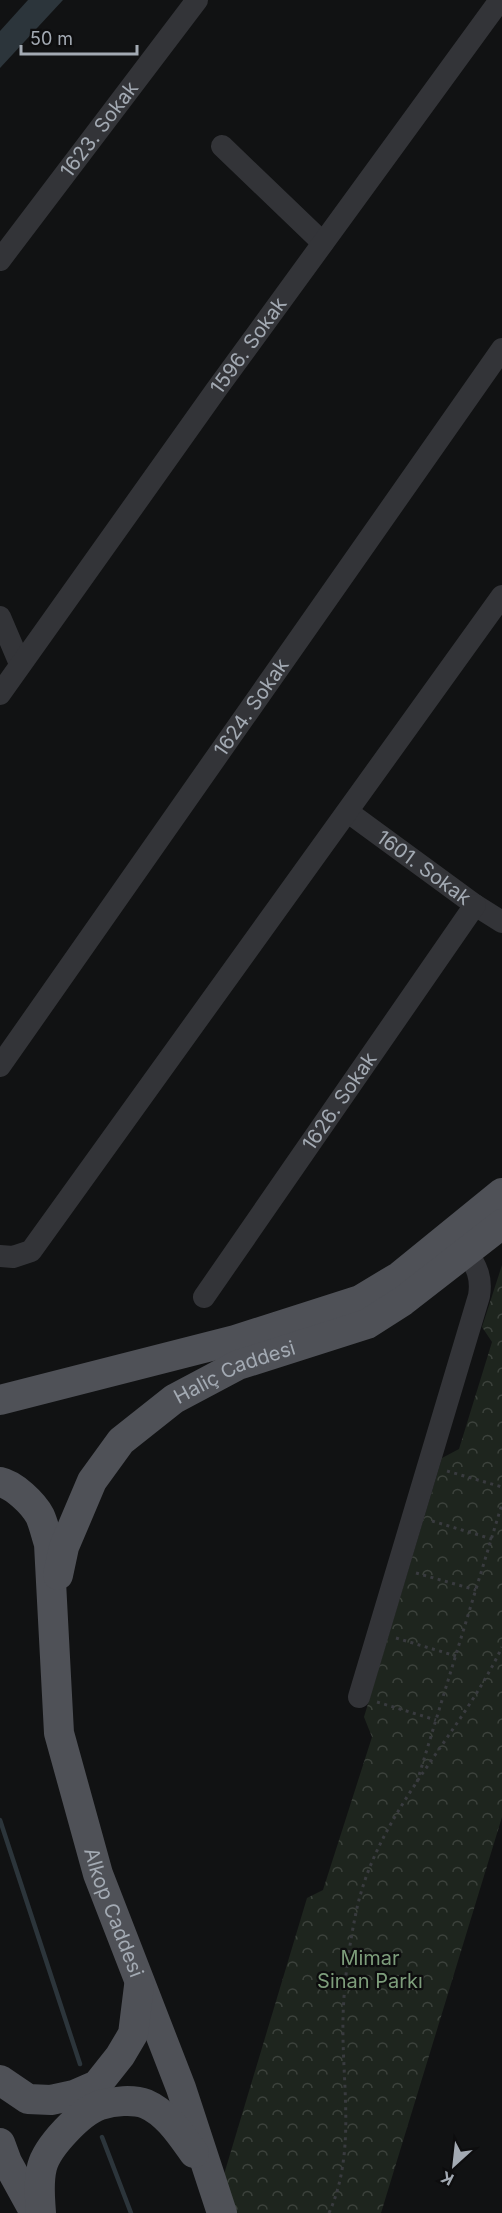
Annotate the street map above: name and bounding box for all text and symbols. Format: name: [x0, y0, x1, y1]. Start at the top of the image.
scale bar: [21, 18, 136, 56]
text: 50 m: [30, 28, 73, 49]
street label: 1623. Sokak: [55, 77, 143, 182]
street label: 1596. Sokak: [205, 292, 292, 399]
street label: 1624. Sokak: [209, 654, 294, 761]
street label: 1601. Sokak: [372, 825, 476, 910]
street label: 1626. Sokak: [297, 1048, 382, 1155]
street label: Haliç Caddesi: [170, 1336, 298, 1409]
street label: Alkop Caddesi: [79, 1845, 149, 1981]
park label: Mimar Sinan Parkı: [317, 1946, 423, 1993]
north arrow: [424, 2135, 484, 2195]
text: K: [437, 2167, 457, 2190]

